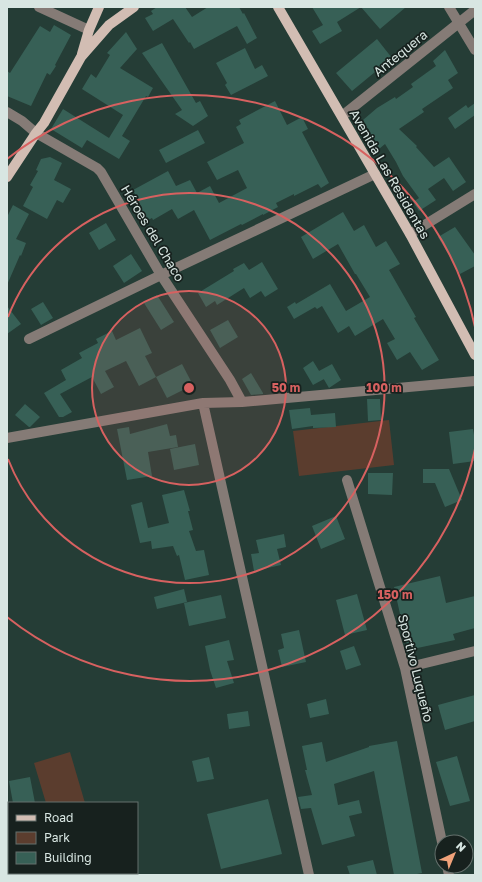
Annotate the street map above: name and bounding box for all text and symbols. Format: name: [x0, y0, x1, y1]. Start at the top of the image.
street label: Antequera: [370, 26, 430, 80]
street label: Avenida Las Residentas: [346, 106, 434, 242]
street label: Héroes del Chaco: [118, 182, 188, 284]
text: 50 m: [272, 380, 300, 395]
text: 100 m: [366, 380, 402, 395]
centre of rings: [182, 381, 196, 395]
text: 150 m: [378, 587, 412, 602]
street label: Sportivo Luqueño: [395, 612, 437, 724]
legend: [8, 802, 138, 874]
text: Road: [44, 810, 73, 825]
text: Park: [44, 830, 70, 845]
north arrow: [434, 834, 474, 874]
text: N: [454, 839, 469, 854]
text: Building: [44, 850, 92, 865]

